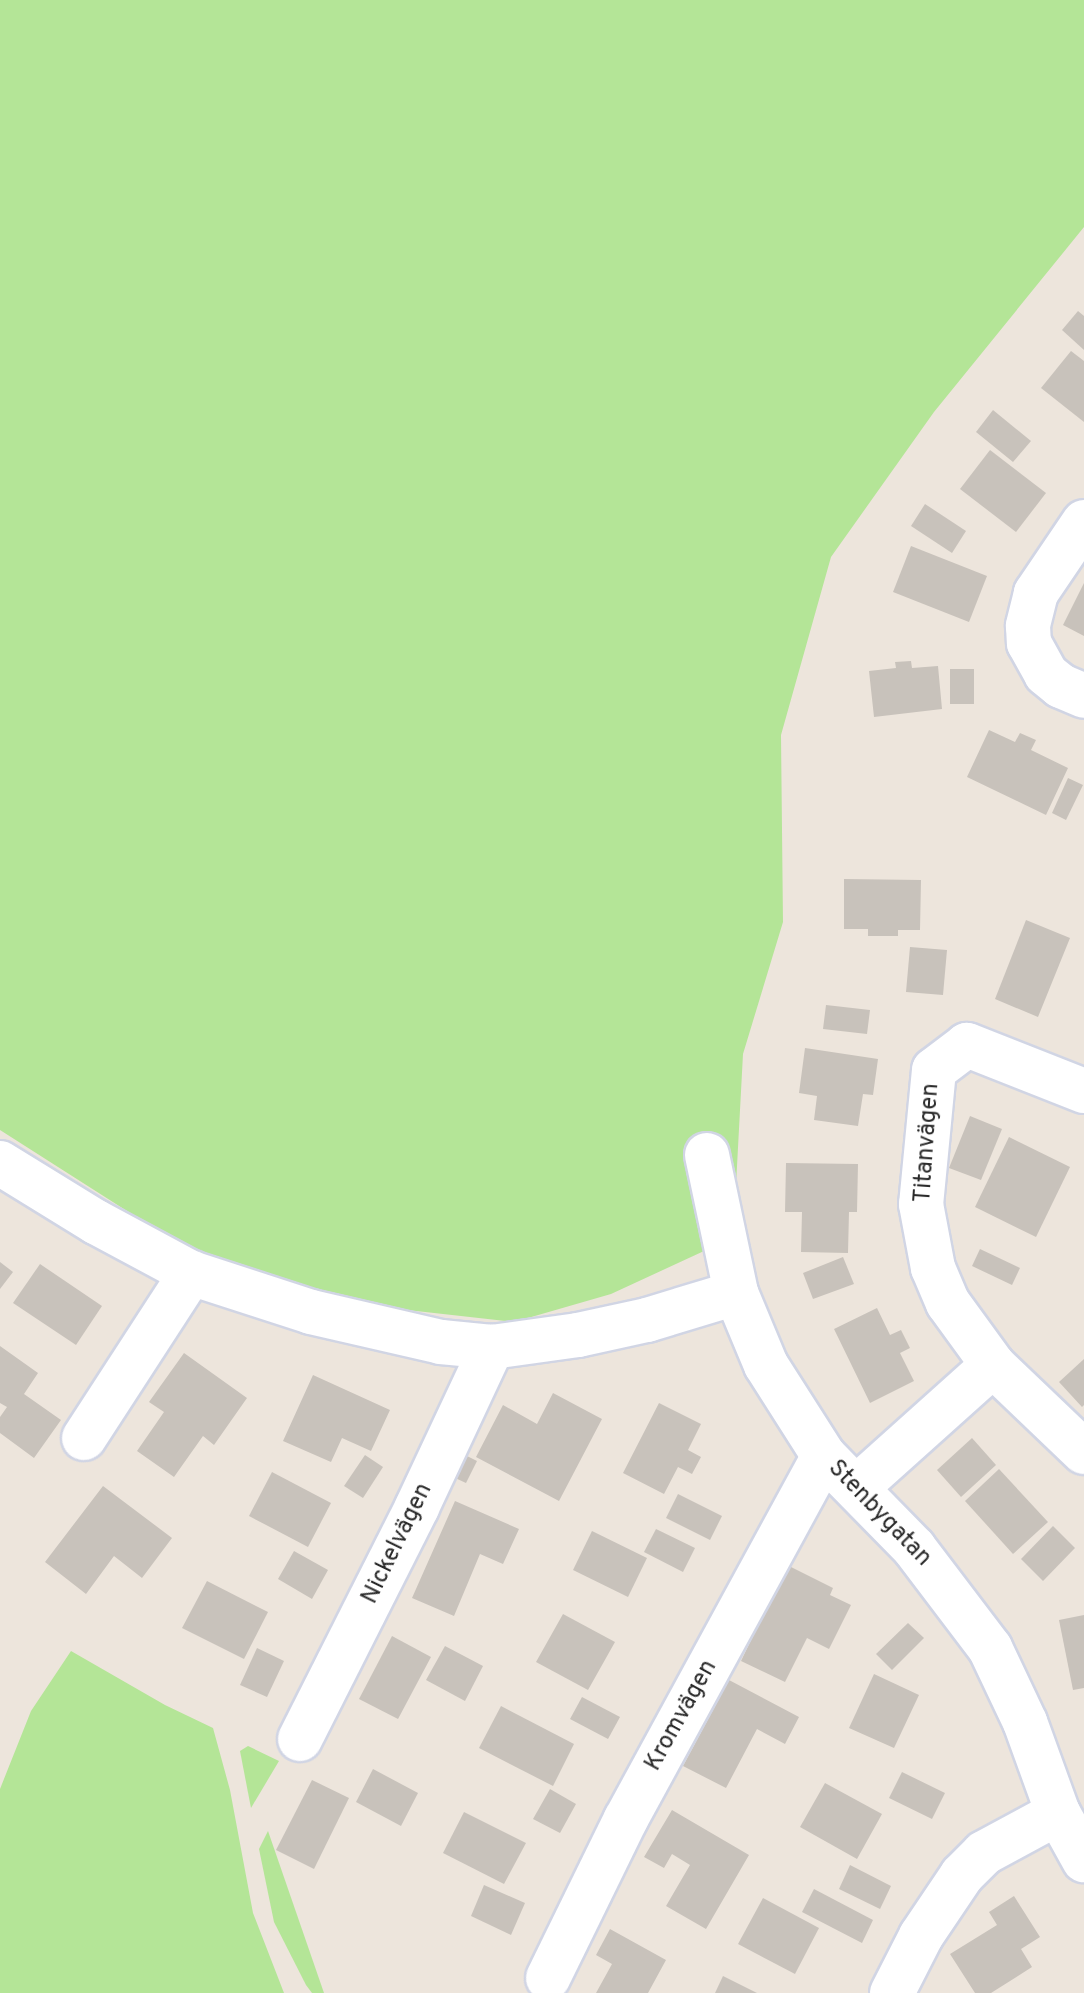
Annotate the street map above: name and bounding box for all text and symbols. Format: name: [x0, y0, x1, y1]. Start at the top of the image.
street label: Titanvägen: [909, 1082, 947, 1204]
street label: Stenbygatan: [821, 1455, 937, 1573]
street label: Nickelvägen: [356, 1479, 440, 1609]
street label: Kromvägen: [640, 1655, 724, 1777]

